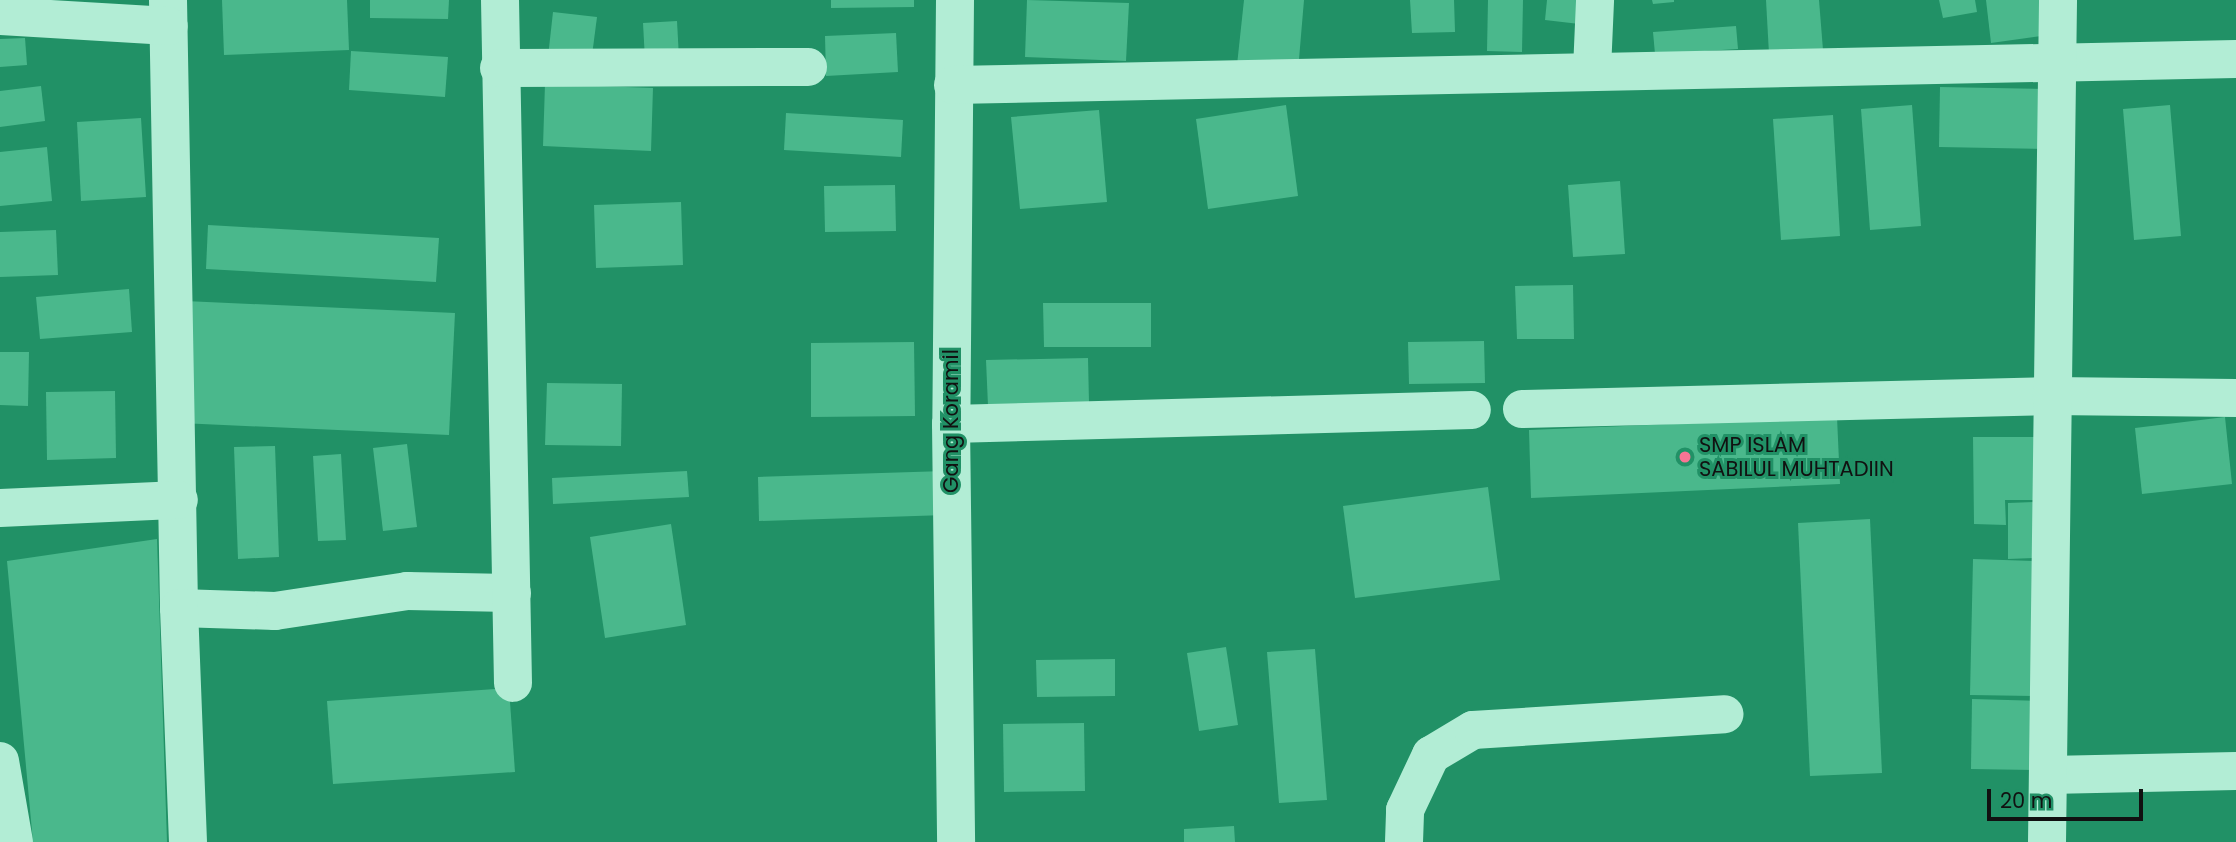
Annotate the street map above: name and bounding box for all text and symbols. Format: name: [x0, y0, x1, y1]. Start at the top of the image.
street label: Gang Koramil: [938, 349, 964, 493]
place label: SMP ISLAM SABILUL MUHTADIIN: [1699, 432, 1894, 482]
marker: SMP ISLAM SABILUL MUHTADIIN: [1677, 449, 1693, 465]
scale bar: [1991, 776, 2147, 820]
text: 20 m: [2000, 786, 2053, 815]

